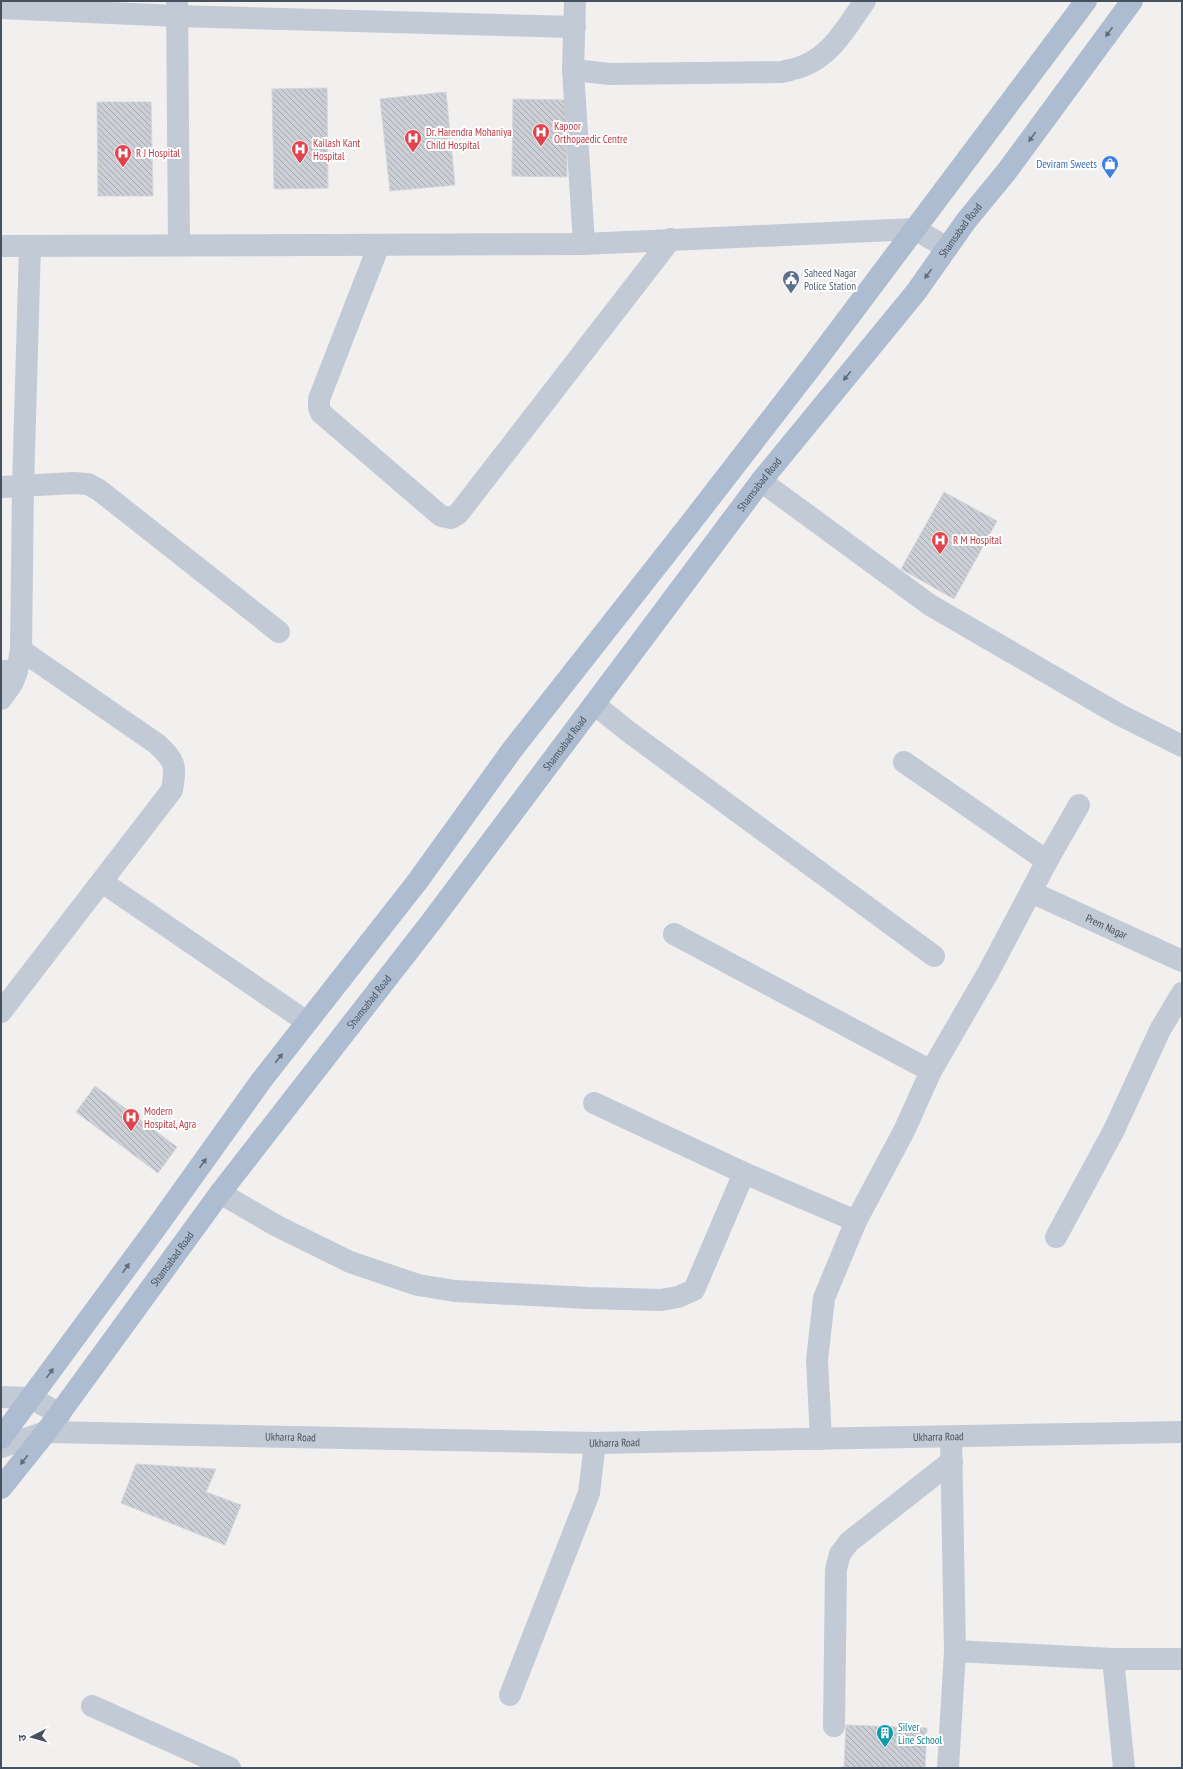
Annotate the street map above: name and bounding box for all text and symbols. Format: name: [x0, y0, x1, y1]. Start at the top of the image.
one-way arrow: [1105, 27, 1113, 38]
place label: Kapoor Orthopaedic Centre: [554, 119, 628, 146]
hospital icon: Kapoor Orthopaedic Centre: [531, 122, 551, 147]
place label: Dr. Harendra Mohaniya Child Hospital: [426, 125, 512, 152]
hospital icon: Dr. Harendra Mohaniya Child Hospital: [403, 128, 423, 153]
one-way arrow: [1028, 132, 1036, 143]
place label: Kailash Kant Hospital: [313, 136, 360, 163]
hospital icon: Kailash Kant Hospital: [290, 139, 310, 164]
hospital icon: R J Hospital: [113, 143, 133, 168]
place label: R J Hospital: [136, 146, 181, 160]
shop icon: Deviram Sweets: [1100, 154, 1120, 179]
place label: Deviram Sweets: [1036, 157, 1097, 171]
street label: Shamsabad Road: [935, 200, 985, 260]
place label: Saheed Nagar Police Station: [804, 266, 857, 293]
public building icon: Saheed Nagar Police Station: [781, 269, 801, 294]
one-way arrow: [924, 269, 932, 280]
one-way arrow: [843, 370, 851, 381]
street label: Shamsabad Road: [734, 454, 785, 514]
hospital icon: R M Hospital: [930, 530, 950, 555]
place label: R M Hospital: [953, 533, 1002, 547]
street label: Shamsabad Road: [540, 713, 590, 773]
street label: Prem Nagar: [1083, 911, 1130, 942]
street label: Shamsabad Road: [344, 972, 394, 1031]
one-way arrow: [275, 1052, 284, 1063]
place label: Modern Hospital, Agra: [144, 1104, 196, 1131]
hospital icon: Modern Hospital, Agra: [121, 1107, 141, 1132]
one-way arrow: [199, 1157, 207, 1168]
street label: Shamsabad Road: [147, 1229, 197, 1289]
one-way arrow: [122, 1263, 130, 1273]
one-way arrow: [46, 1368, 54, 1378]
street label: Ukharra Road: [265, 1429, 316, 1444]
street label: Ukharra Road: [913, 1429, 964, 1444]
street label: Ukharra Road: [589, 1435, 640, 1450]
one-way arrow: [19, 1455, 28, 1466]
north arrow: [12, 1717, 52, 1757]
place label: Silver Line School: [898, 1720, 943, 1747]
building icon: Silver Line School: [875, 1723, 895, 1748]
text: उ: [15, 1734, 29, 1742]

